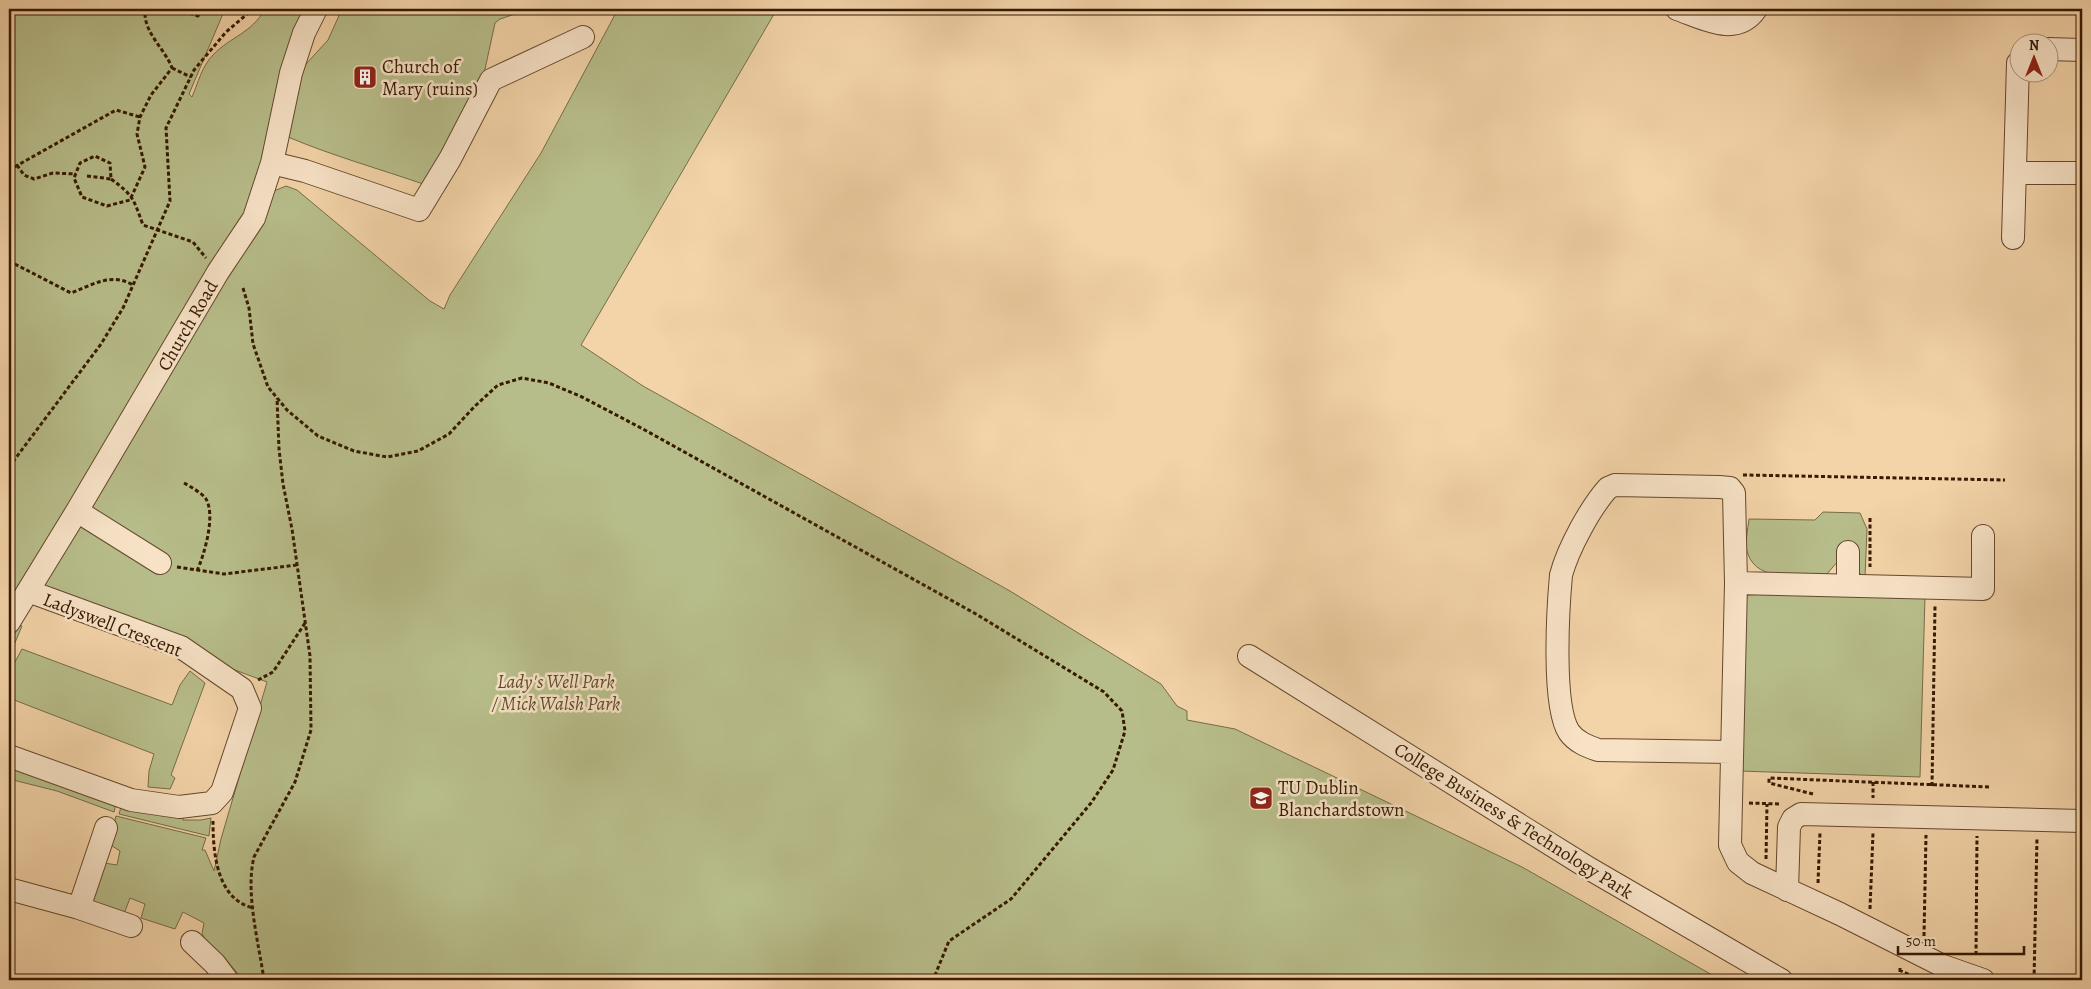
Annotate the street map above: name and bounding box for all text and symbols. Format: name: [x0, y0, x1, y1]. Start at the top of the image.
north arrow: [2008, 32, 2058, 82]
text: N: [2029, 36, 2039, 55]
place label: Church of Mary (ruins): [382, 54, 478, 102]
building icon: Church of Mary (ruins): [352, 64, 378, 90]
street label: Church Road: [151, 275, 225, 376]
street label: Ladyswell Crescent: [39, 586, 186, 663]
park label: Lady's Well Park / Mick Walsh Park: [491, 669, 620, 717]
street label: College Business & Technology Park: [1389, 736, 1638, 906]
place label: TU Dublin Blanchardstown: [1278, 775, 1404, 823]
school or university icon: TU Dublin Blanchardstown: [1248, 785, 1274, 811]
scale bar: [1898, 924, 2025, 956]
text: 50 m: [1906, 931, 1936, 951]

